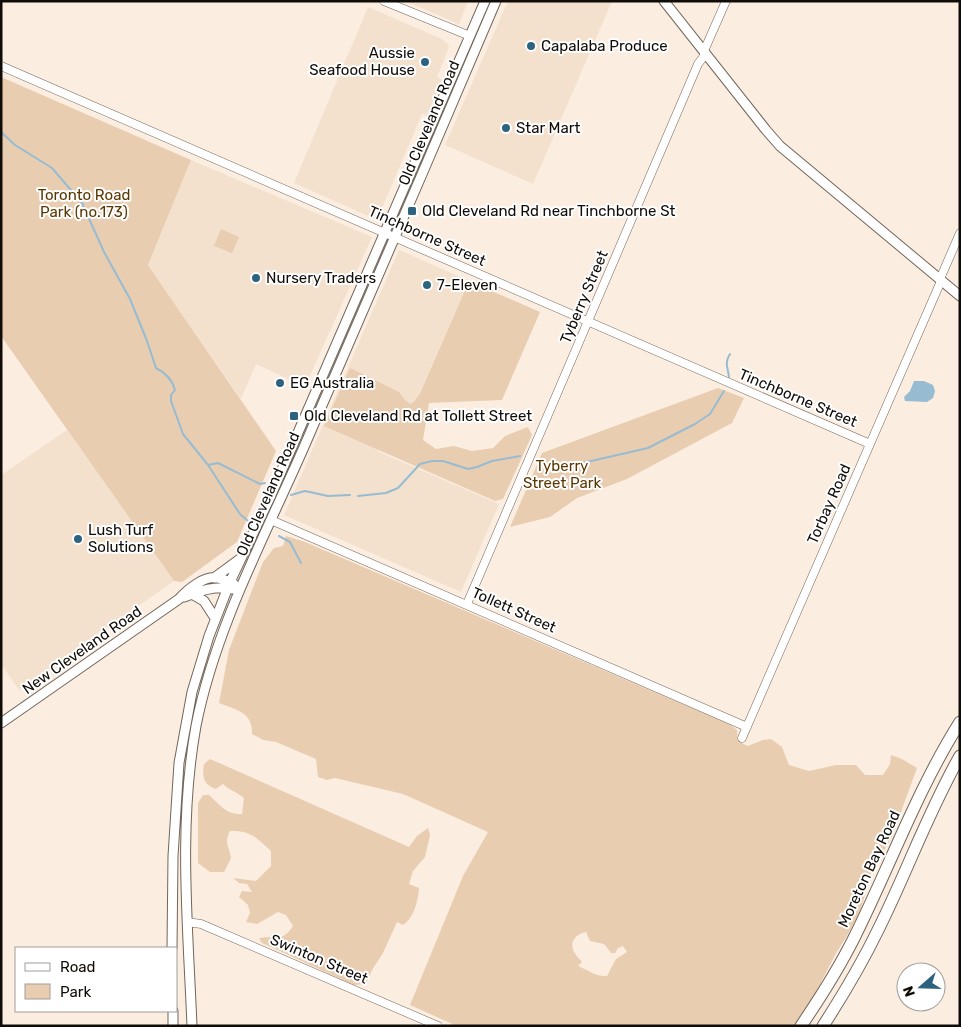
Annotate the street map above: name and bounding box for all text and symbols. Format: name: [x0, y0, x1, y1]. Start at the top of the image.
place label: Capalaba Produce: [541, 37, 668, 55]
marker: Capalaba Produce: [525, 40, 537, 52]
place label: Aussie Seafood House: [309, 44, 415, 79]
marker: Aussie Seafood House: [419, 56, 431, 68]
street label: Old Cleveland Road: [395, 58, 463, 188]
place label: Star Mart: [516, 119, 580, 137]
marker: Star Mart: [500, 122, 512, 134]
park label: Toronto Road Park (no.173): [38, 186, 130, 221]
street label: Tinchborne Street: [366, 202, 489, 270]
place label: Old Cleveland Rd near Tinchborne St: [422, 202, 675, 220]
marker: Old Cleveland Rd near Tinchborne St: [406, 205, 418, 217]
street label: Tyberry Street: [556, 248, 612, 346]
place label: Nursery Traders: [266, 269, 376, 287]
marker: Nursery Traders: [250, 272, 262, 284]
place label: 7-Eleven: [437, 276, 498, 294]
marker: 7-Eleven: [421, 279, 433, 291]
street label: Tinchborne Street: [736, 365, 860, 431]
place label: EG Australia: [290, 374, 374, 392]
marker: EG Australia: [274, 377, 286, 389]
place label: Old Cleveland Rd at Tollett Street: [304, 407, 532, 425]
marker: Old Cleveland Rd at Tollett Street: [288, 410, 300, 422]
street label: Old Cleveland Road: [233, 429, 303, 559]
park label: Tyberry Street Park: [523, 457, 601, 492]
street label: Torbay Road: [803, 461, 855, 547]
place label: Lush Turf Solutions: [88, 521, 154, 556]
marker: Lush Turf Solutions: [72, 533, 84, 545]
street label: Tollett Street: [469, 583, 559, 637]
street label: New Cleveland Road: [19, 602, 145, 698]
street label: Moreton Bay Road: [834, 808, 904, 930]
street label: Swinton Street: [267, 930, 371, 988]
legend: [15, 947, 178, 1012]
text: Road: [60, 958, 96, 976]
north arrow: [896, 962, 946, 1012]
text: Park: [60, 983, 91, 1001]
text: N: [900, 984, 919, 999]

